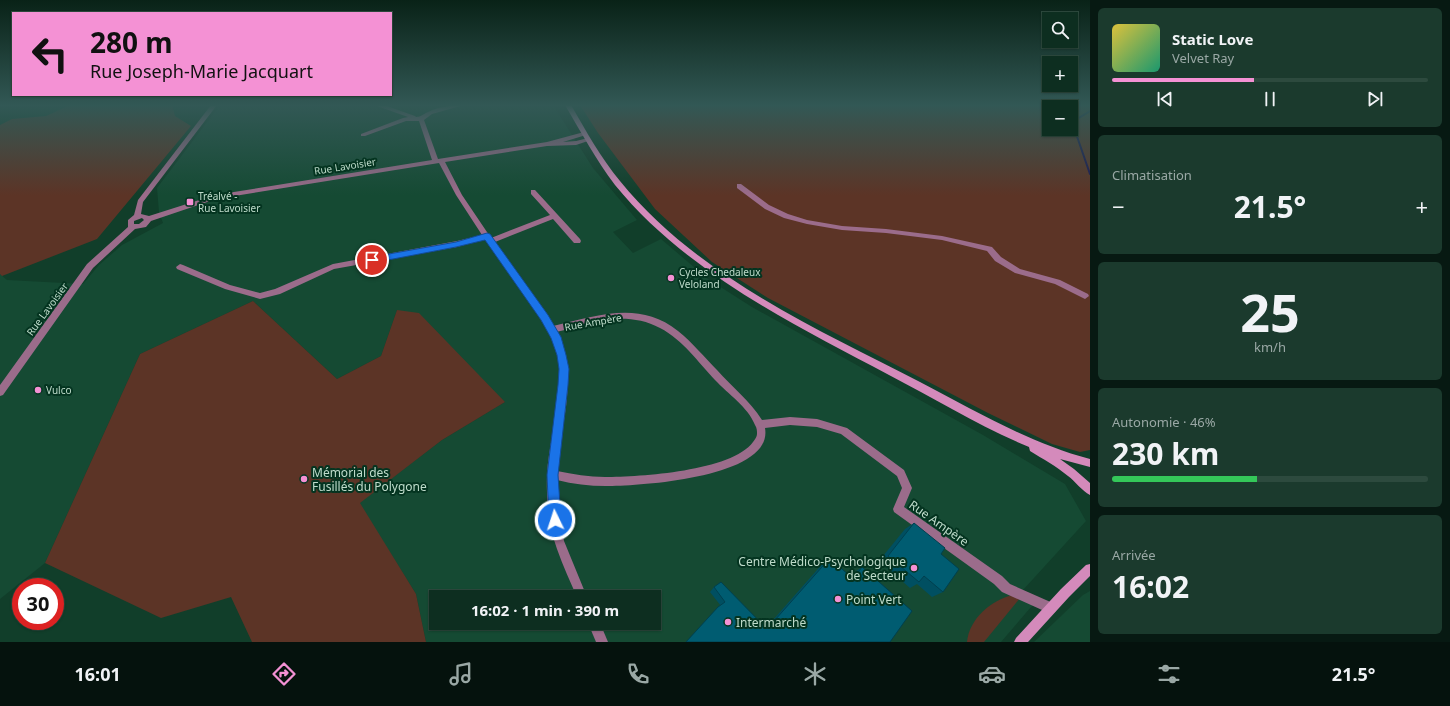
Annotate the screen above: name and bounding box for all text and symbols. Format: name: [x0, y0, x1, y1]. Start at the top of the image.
map controls: [1042, 12, 1078, 136]
button: search: [1042, 12, 1078, 48]
text: 280 m: [90, 23, 173, 61]
icon: left: [24, 28, 76, 80]
text: Static Love: [1172, 29, 1253, 49]
text: Velvet Ray: [1172, 49, 1234, 67]
button: +: [1042, 56, 1078, 92]
text: Rue Joseph-Marie Jacquart: [90, 59, 313, 83]
icon: previous: [1154, 88, 1176, 110]
icon: pause: [1259, 88, 1281, 110]
icon: next: [1364, 88, 1386, 110]
button: −: [1042, 100, 1078, 136]
street label: Rue Lavoisier: [313, 154, 377, 178]
text: Climatisation: [1112, 166, 1192, 184]
text: 21.5°: [1234, 186, 1306, 227]
place label: Tréalvé - Rue Lavoisier: [198, 189, 260, 215]
text: −: [1112, 191, 1125, 221]
text: +: [1415, 191, 1428, 221]
marker: Tréalvé - Rue Lavoisier: [185, 197, 195, 207]
pin: [355, 243, 389, 277]
icon: arrive: [361, 249, 383, 271]
place label: Cycles Chedaleux Veloland: [679, 265, 761, 291]
marker: Cycles Chedaleux Veloland: [666, 273, 676, 283]
text: 25: [1240, 276, 1300, 347]
street label: Rue Lavoisier: [23, 280, 71, 338]
street label: Rue Ampère: [563, 310, 623, 334]
text: km/h: [1254, 338, 1286, 356]
place label: Vulco: [46, 383, 72, 397]
marker: Vulco: [33, 385, 43, 395]
text: Autonomie · 46%: [1112, 413, 1216, 431]
text: 230 km: [1112, 433, 1219, 474]
place label: Mémorial des Fusillés du Polygone: [312, 464, 427, 495]
marker: Mémorial des Fusillés du Polygone: [299, 474, 309, 484]
street label: Rue Ampère: [906, 496, 972, 550]
position arrow: [534, 499, 576, 541]
text: Arrivée: [1112, 546, 1156, 564]
place label: Centre Médico-Psychologique de Secteur: [738, 553, 906, 584]
marker: Centre Médico-Psychologique de Secteur: [909, 563, 919, 573]
text: 16:02: [1112, 566, 1189, 607]
speed limit sign: 30: [12, 578, 64, 630]
place label: Point Vert: [846, 591, 902, 608]
marker: Point Vert: [833, 594, 843, 604]
text: 16:02 · 1 min · 390 m: [471, 600, 619, 620]
place label: Intermarché: [736, 614, 806, 631]
marker: Intermarché: [723, 617, 733, 627]
icon: directions: [270, 660, 298, 688]
icon: music: [447, 660, 475, 688]
icon: phone: [624, 660, 652, 688]
icon: climate: [801, 660, 829, 688]
icon: car: [978, 660, 1006, 688]
icon: filters: [1155, 660, 1183, 688]
text: 16:01: [75, 662, 121, 686]
text: 21.5°: [1332, 662, 1375, 686]

